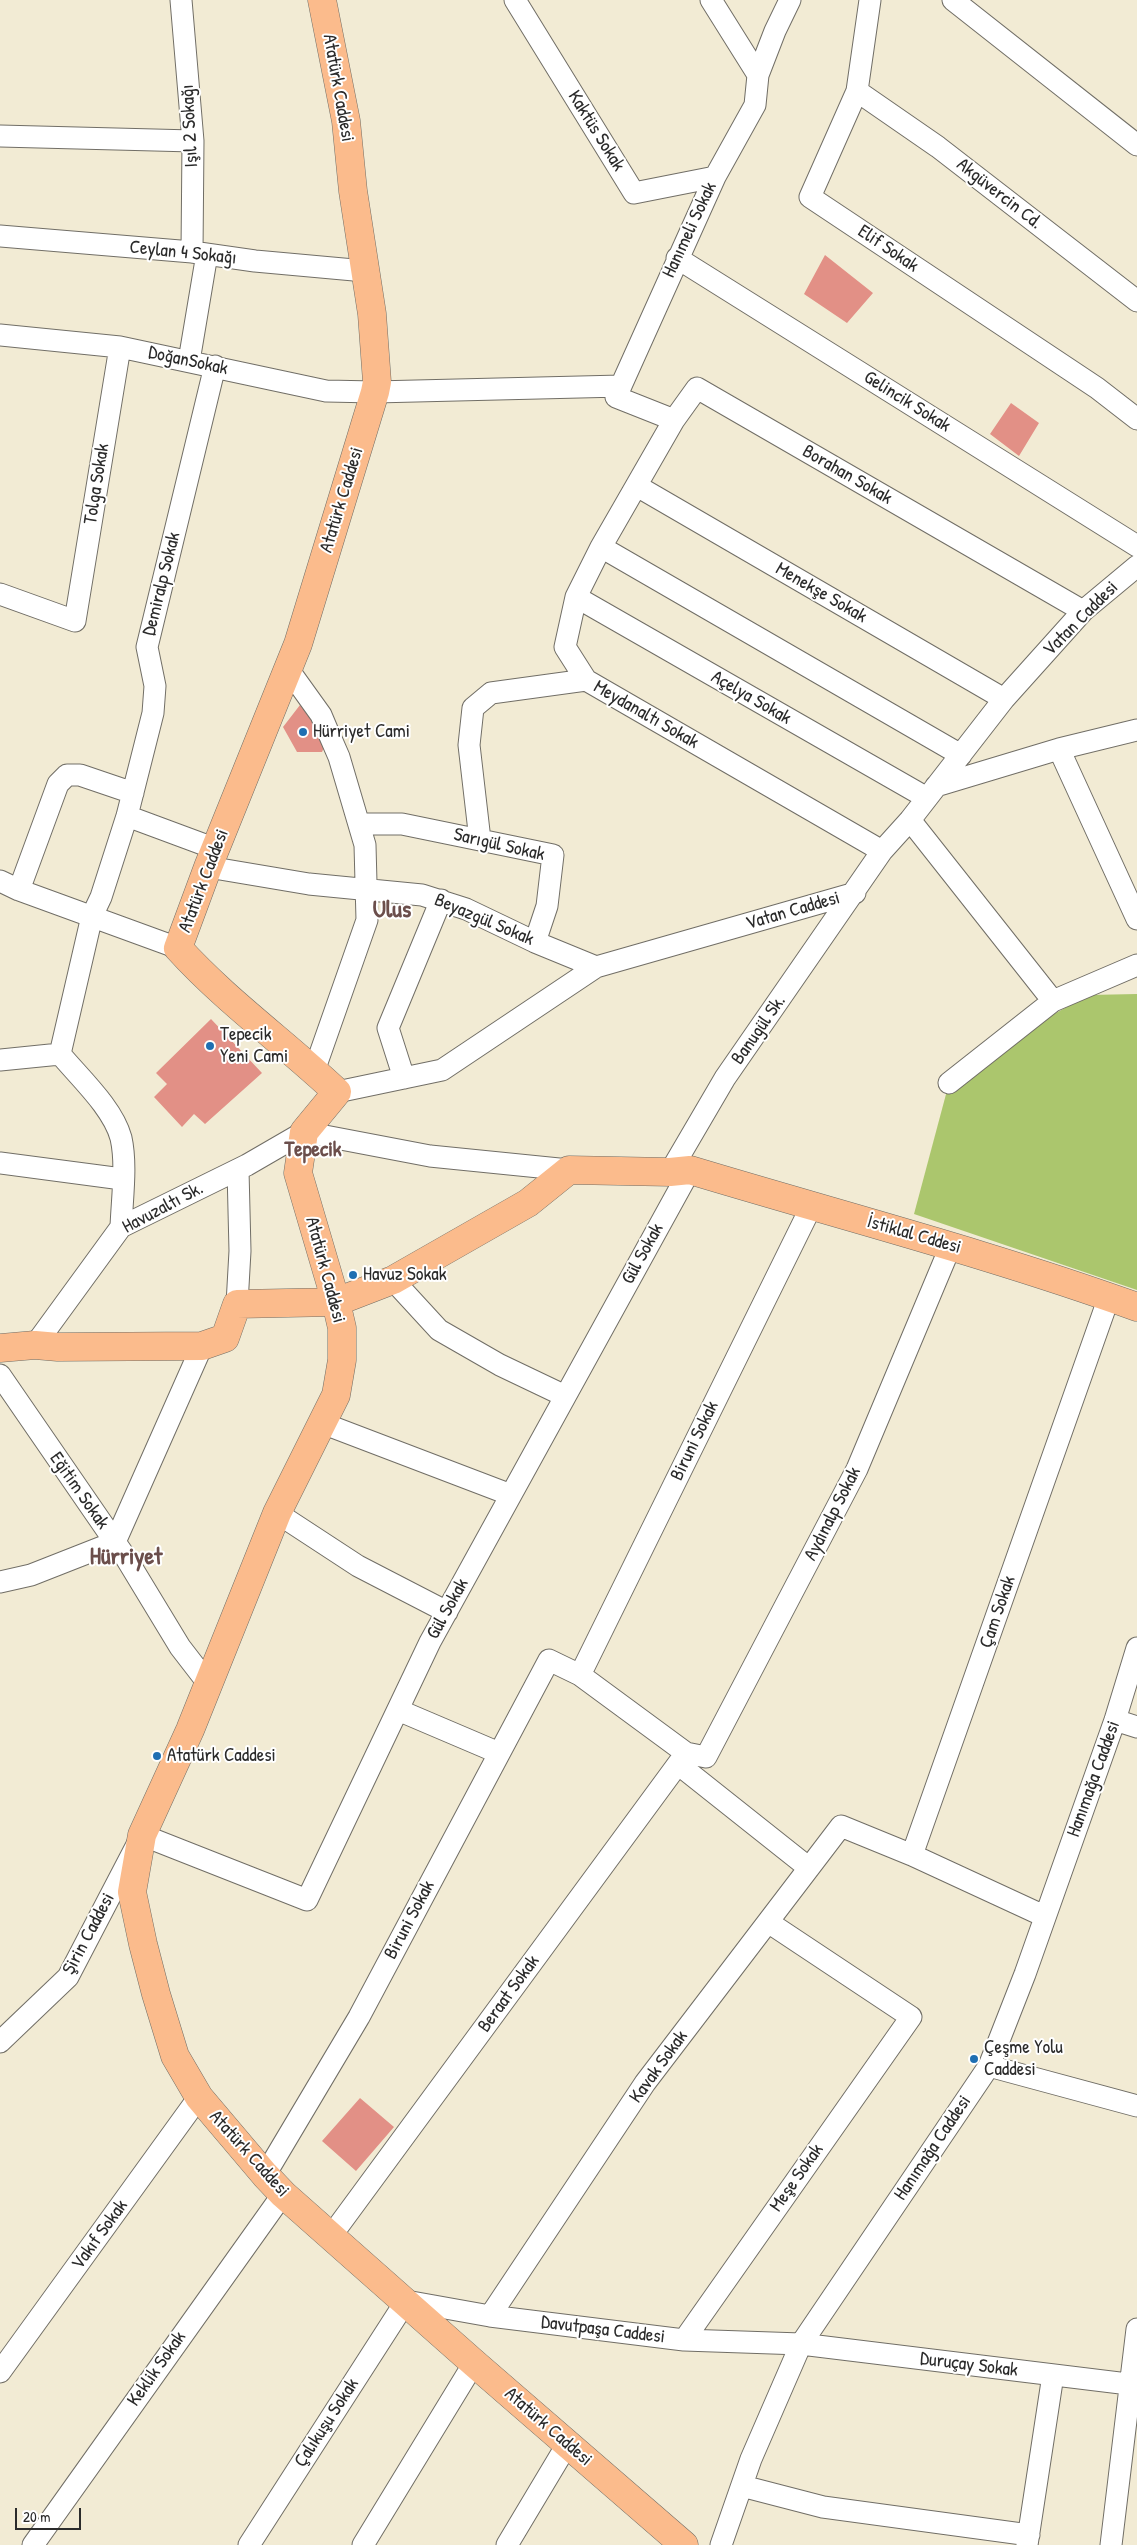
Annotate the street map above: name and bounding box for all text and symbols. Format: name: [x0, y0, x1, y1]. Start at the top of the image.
street label: Atatürk Caddesi: [317, 32, 359, 144]
street label: Işıl 2 Sokağı: [176, 84, 204, 168]
street label: Kaktüs Sokak: [562, 87, 630, 175]
street label: Akgüvercin Cd.: [952, 154, 1046, 234]
street label: Hanımeli Sokak: [658, 179, 722, 281]
street label: Elif Sokak: [853, 220, 923, 278]
street label: Ceylan 4 Sokağı: [128, 236, 238, 270]
street label: DoğanSokak: [146, 341, 230, 381]
street label: Gelincik Sokak: [859, 366, 955, 438]
street label: Borahan Sokak: [798, 440, 896, 510]
street label: Tolga Sokak: [79, 442, 115, 526]
street label: Atatürk Caddesi: [315, 445, 369, 555]
street label: Demiralp Sokak: [138, 530, 186, 638]
street label: Menekşe Sokak: [771, 558, 871, 628]
street label: Vatan Caddesi: [1039, 577, 1123, 661]
street label: Açelya Sokak: [707, 666, 795, 730]
street label: Meydanaltı Sokak: [589, 676, 703, 754]
place label: Hürriyet Cami: [313, 721, 410, 743]
marker: Hürriyet Cami: [297, 726, 309, 738]
street label: Sarıgül Sokak: [451, 823, 547, 867]
street label: Atatürk Caddesi: [174, 826, 234, 936]
street label: Vatan Caddesi: [743, 887, 843, 935]
street label: Beyazgül Sokak: [431, 889, 537, 951]
district label: Ulus: [373, 897, 411, 925]
street label: Banugül Sk.: [727, 991, 791, 1069]
place label: Tepecik Yeni Cami: [220, 1024, 288, 1068]
marker: Tepecik Yeni Cami: [204, 1040, 216, 1052]
district label: Tepecik: [284, 1137, 342, 1163]
street label: Havuzaltı Sk.: [119, 1177, 207, 1239]
street label: İstiklal Cddesi: [864, 1211, 964, 1259]
street label: Atatürk Caddesi: [300, 1215, 350, 1325]
street label: Gül Sokak: [617, 1220, 669, 1288]
place label: Havuz Sokak: [363, 1264, 447, 1286]
marker: Havuz Sokak: [347, 1269, 359, 1281]
street label: Biruni Sokak: [666, 1398, 724, 1484]
street label: Eğitim Sokak: [44, 1448, 114, 1534]
street label: Aydınalp Sokak: [800, 1463, 866, 1565]
district label: Hürriyet: [90, 1544, 162, 1572]
street label: Çam Sokak: [975, 1573, 1021, 1651]
street label: Gül Sokak: [422, 1575, 474, 1643]
street label: Hanımağa Caddesi: [1062, 1718, 1126, 1840]
place label: Atatürk Caddesi: [167, 1745, 276, 1767]
marker: Atatürk Caddesi: [151, 1750, 163, 1762]
street label: Biruni Sokak: [380, 1877, 440, 1963]
street label: Şirin Caddesi: [58, 1889, 120, 1979]
street label: Beraat Sokak: [473, 1951, 545, 2037]
street label: Kavak Sokak: [625, 2026, 693, 2108]
place label: Çeşme Yolu Caddesi: [984, 2037, 1063, 2081]
marker: Çeşme Yolu Caddesi: [968, 2053, 980, 2065]
street label: Hanımağa Caddesi: [890, 2091, 976, 2205]
street label: Atatürk Caddesi: [204, 2106, 294, 2202]
street label: Meşe Sokak: [765, 2140, 829, 2216]
street label: Vakıf Sokak: [67, 2196, 133, 2274]
street label: Davutpaşa Caddesi: [540, 2311, 666, 2349]
street label: Keklik Sokak: [123, 2327, 191, 2411]
street label: Duruçay Sokak: [919, 2348, 1019, 2382]
street label: Çalıkuşu Sokak: [290, 2374, 364, 2472]
street label: Atatürk Caddesi: [499, 2383, 597, 2471]
scale bar: [18, 2498, 84, 2530]
text: 20 m: [23, 2506, 50, 2527]

